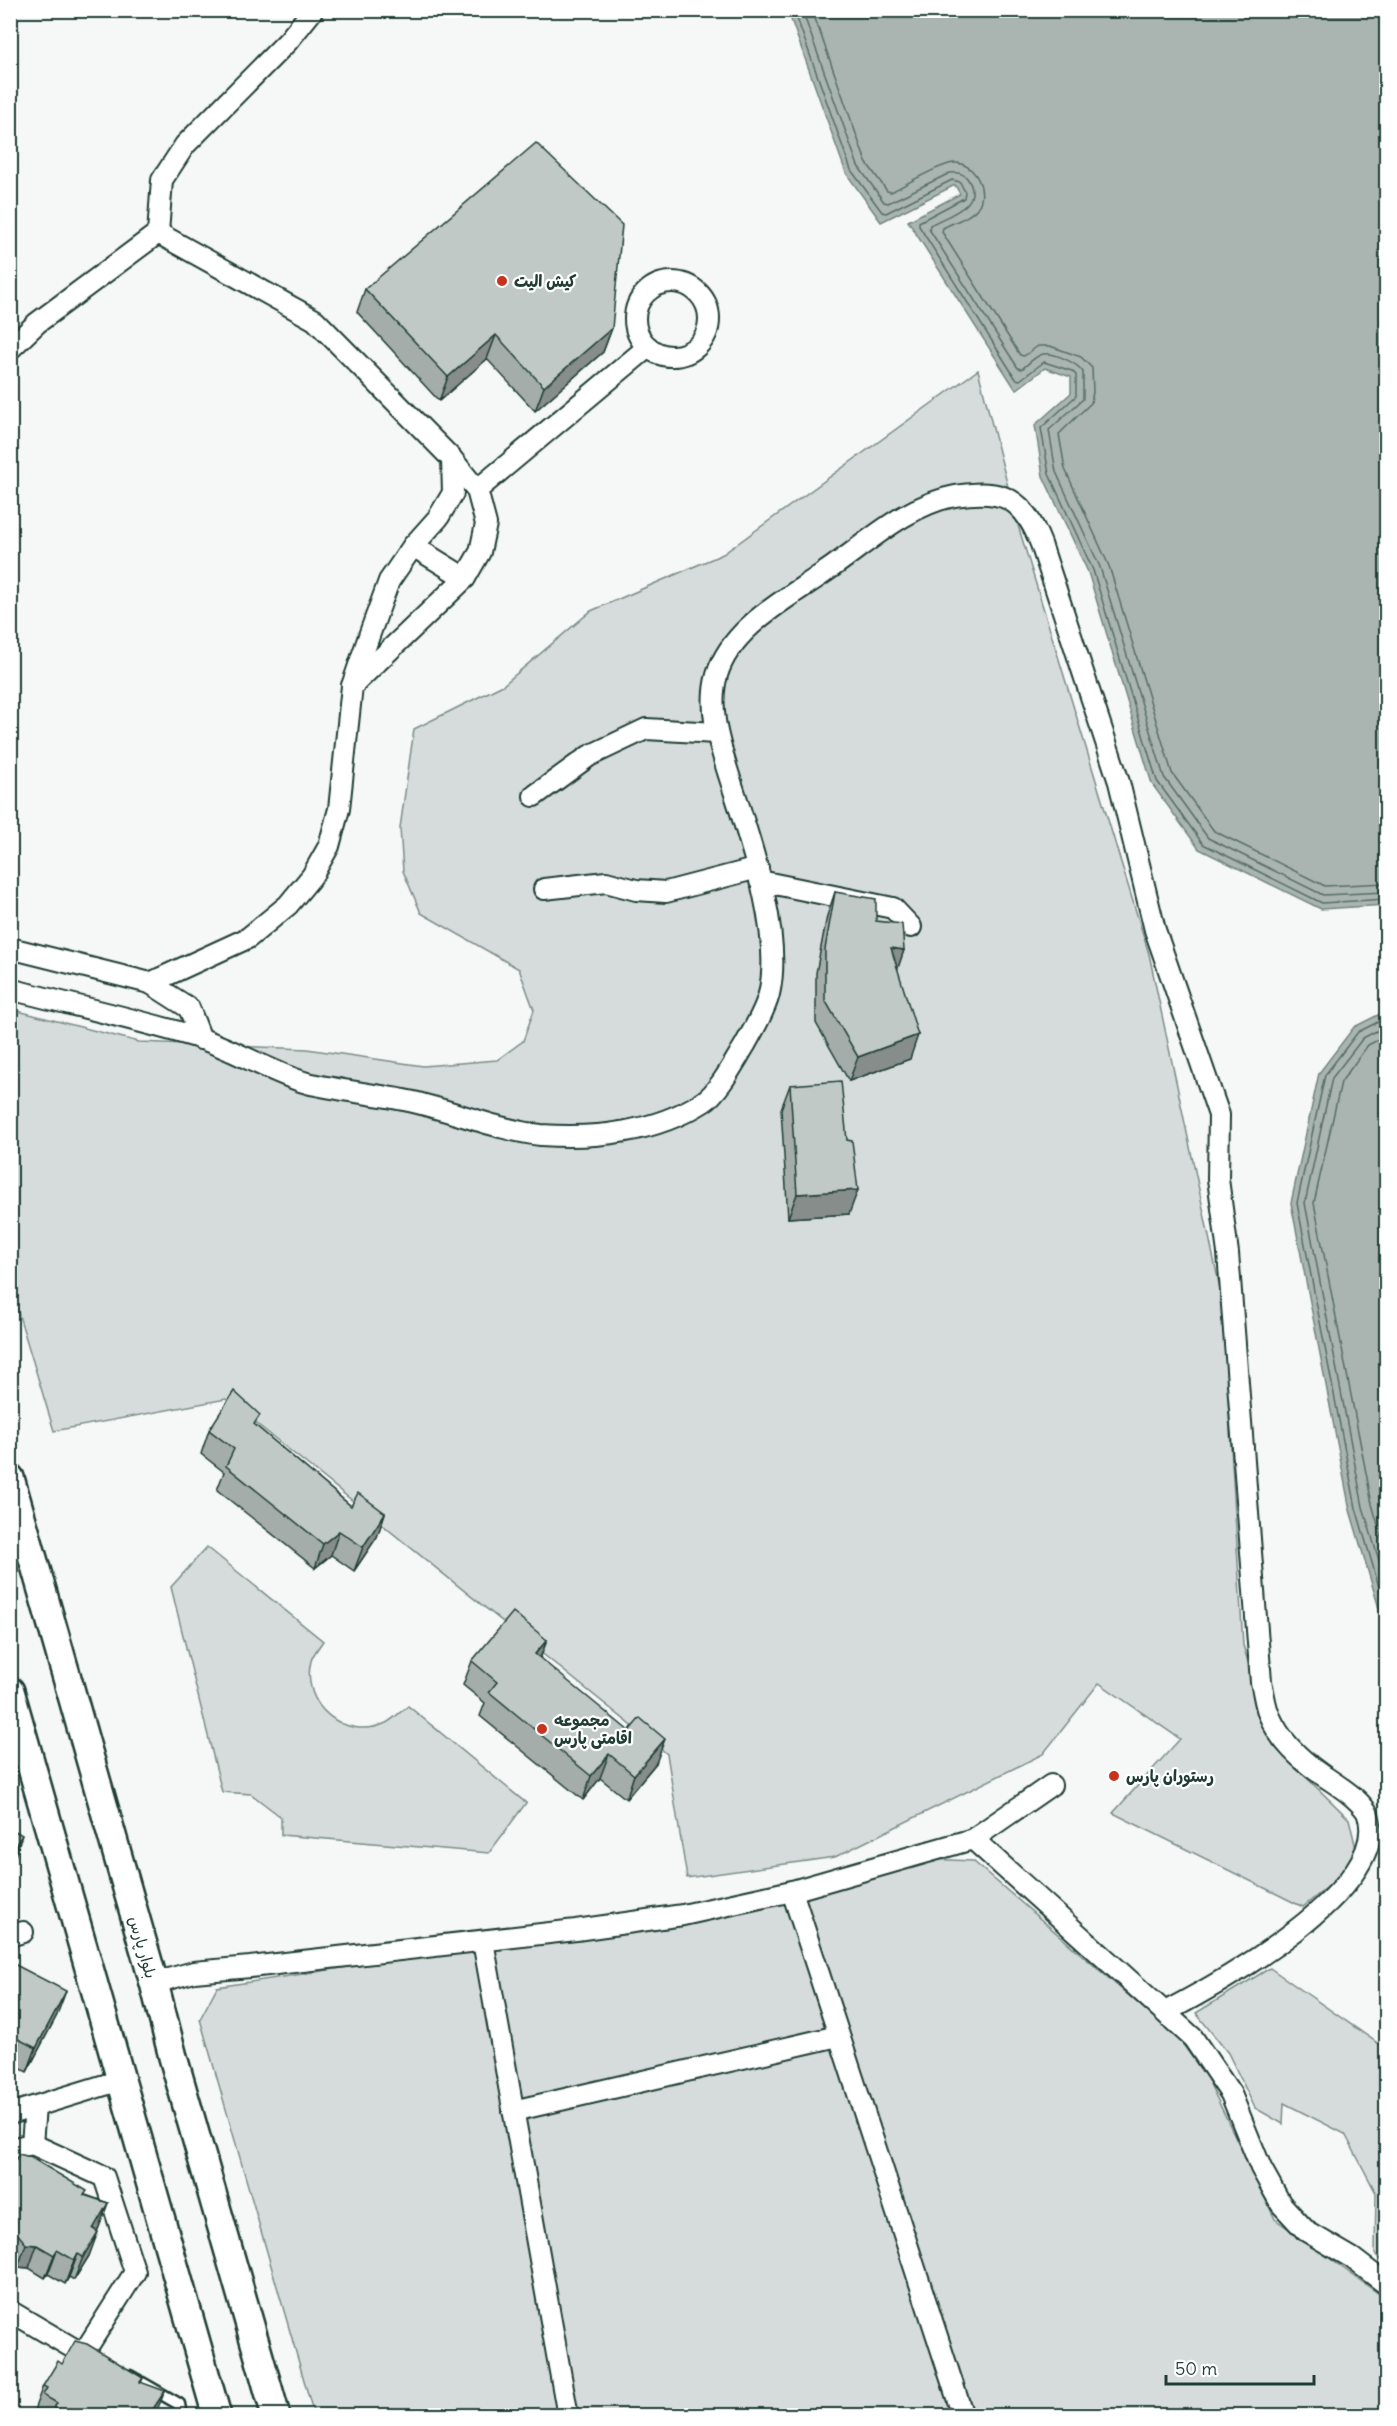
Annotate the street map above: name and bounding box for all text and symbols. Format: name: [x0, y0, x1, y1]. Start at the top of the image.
place label: کیش الیت: [514, 271, 576, 291]
marker: کیش الیت: [495, 274, 509, 288]
place label: مجموعه اقامتی پارس: [554, 1710, 632, 1749]
marker: مجموعه اقامتی پارس: [535, 1722, 549, 1736]
place label: رستوران پارس: [1126, 1766, 1214, 1788]
marker: رستوران پارس: [1107, 1769, 1121, 1783]
street label: بلوار پارس: [124, 1914, 161, 1981]
scale bar: [1166, 2348, 1314, 2386]
text: 50 m: [1175, 2357, 1217, 2380]

